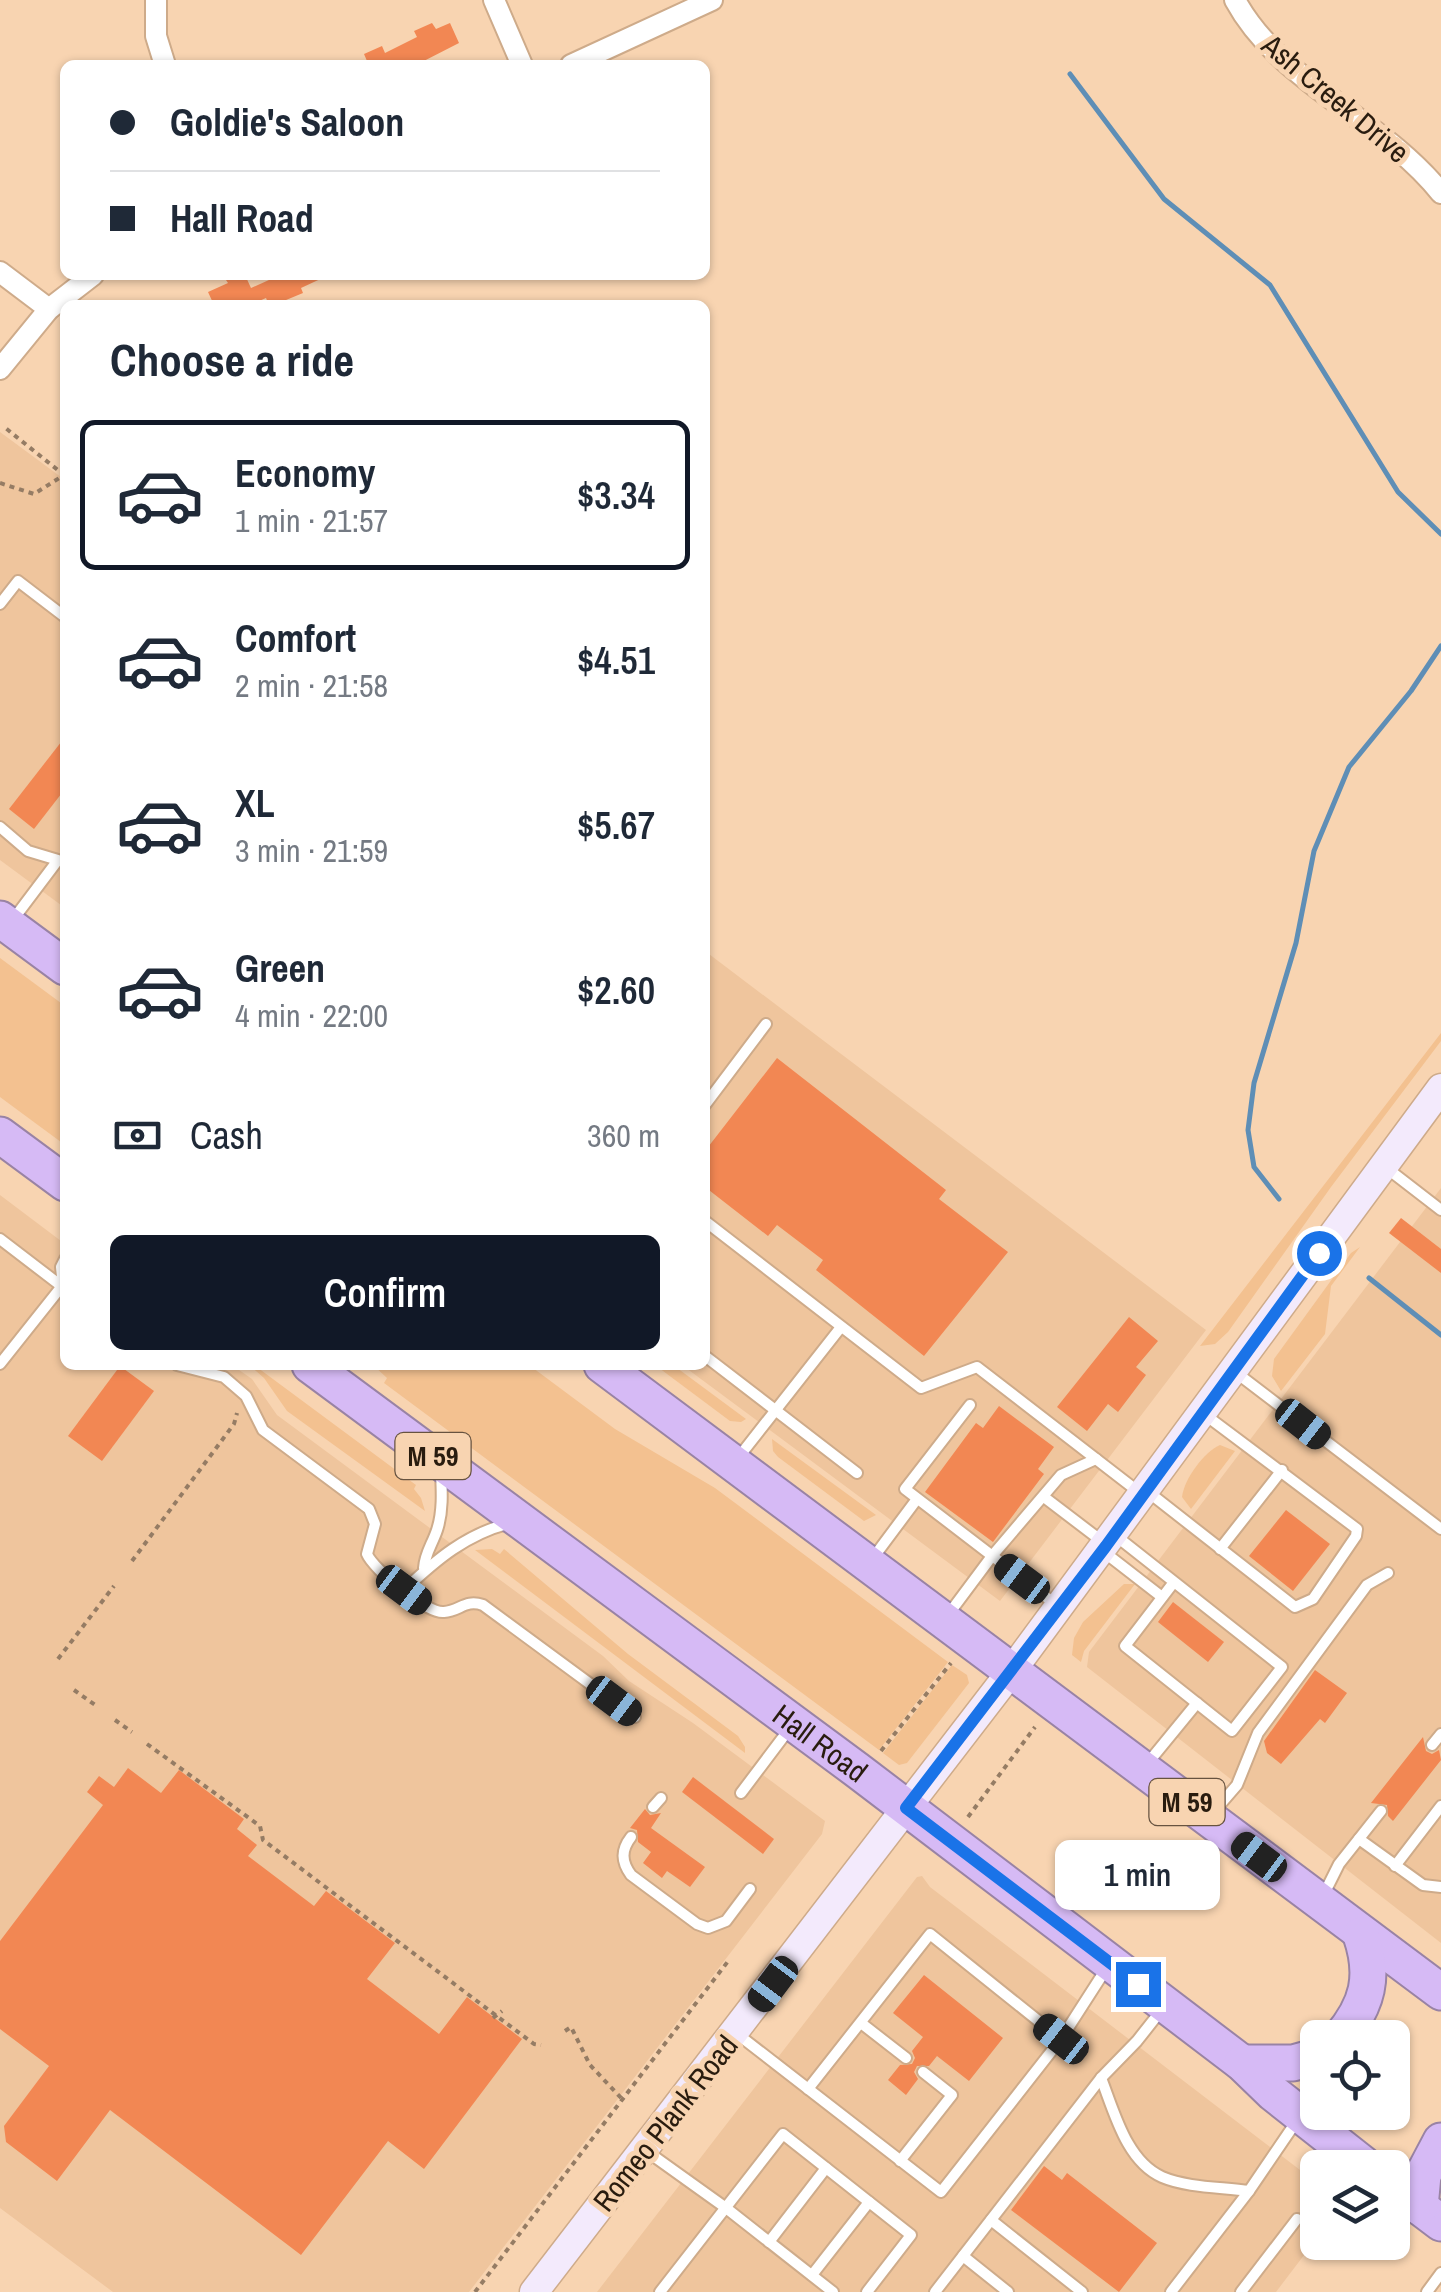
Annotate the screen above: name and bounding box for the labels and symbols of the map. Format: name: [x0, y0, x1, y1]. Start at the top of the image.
street label: Ash Creek Drive: [1253, 24, 1418, 171]
route start: [1297, 1231, 1342, 1276]
car: [1270, 1394, 1336, 1454]
road number: M 59: [396, 1433, 470, 1479]
car: [989, 1549, 1055, 1609]
car: [371, 1560, 437, 1620]
car: [581, 1671, 647, 1731]
street label: Hall Road: [765, 1695, 876, 1791]
road number: M 59: [1150, 1779, 1224, 1825]
car: [1226, 1827, 1292, 1887]
callout: 1 min: [1056, 1839, 1220, 1909]
car: [743, 1951, 803, 2017]
route end: [1116, 1962, 1161, 2007]
car: [1028, 2009, 1094, 2069]
street label: Romeo Plank Road: [584, 2027, 746, 2219]

